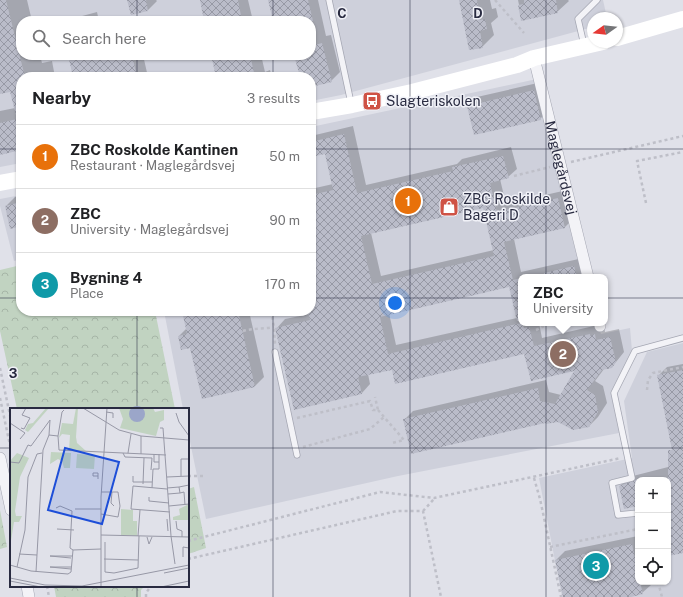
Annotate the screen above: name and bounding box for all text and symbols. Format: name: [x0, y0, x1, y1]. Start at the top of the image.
text: C: [337, 6, 347, 21]
text: D: [473, 6, 483, 21]
north arrow: [587, 12, 623, 48]
search box: [16, 16, 316, 60]
icon: search: [30, 27, 52, 49]
text: Search here: [62, 30, 146, 47]
text: Nearby: [32, 88, 91, 108]
bus stop icon: Slagteriskolen: [361, 90, 383, 112]
text: 3 results: [247, 91, 300, 106]
place label: Slagteriskolen: [386, 93, 481, 109]
street label: Maglegårdsvej: [542, 119, 580, 216]
text: ZBC Roskolde Kantinen: [70, 141, 238, 158]
text: 1: [42, 149, 48, 164]
text: 50 m: [269, 149, 300, 164]
text: Restaurant · Maglegårdsvej: [70, 158, 235, 173]
pin: 1: [395, 186, 421, 216]
place label: ZBC Roskilde Bageri D: [463, 191, 550, 223]
shop icon: ZBC Roskilde Bageri D: [438, 196, 460, 218]
text: ZBC: [70, 205, 101, 222]
text: 2: [41, 213, 49, 228]
text: 90 m: [270, 213, 300, 228]
text: University · Maglegårdsvej: [70, 222, 229, 237]
text: Bygning 4: [70, 269, 142, 286]
popup: [518, 274, 608, 326]
text: 3: [41, 277, 49, 292]
text: 170 m: [265, 277, 300, 292]
text: ZBC: [533, 284, 564, 301]
text: Place: [70, 286, 104, 301]
your location: [385, 293, 405, 313]
text: University: [533, 301, 593, 316]
pin: 2: [550, 339, 576, 369]
text: 3: [9, 366, 18, 381]
inset map: [10, 408, 189, 587]
map controls: [635, 477, 671, 585]
button: +: [635, 477, 671, 513]
button: −: [635, 513, 671, 549]
button: locate: [635, 549, 671, 585]
pin: 3: [583, 551, 609, 581]

